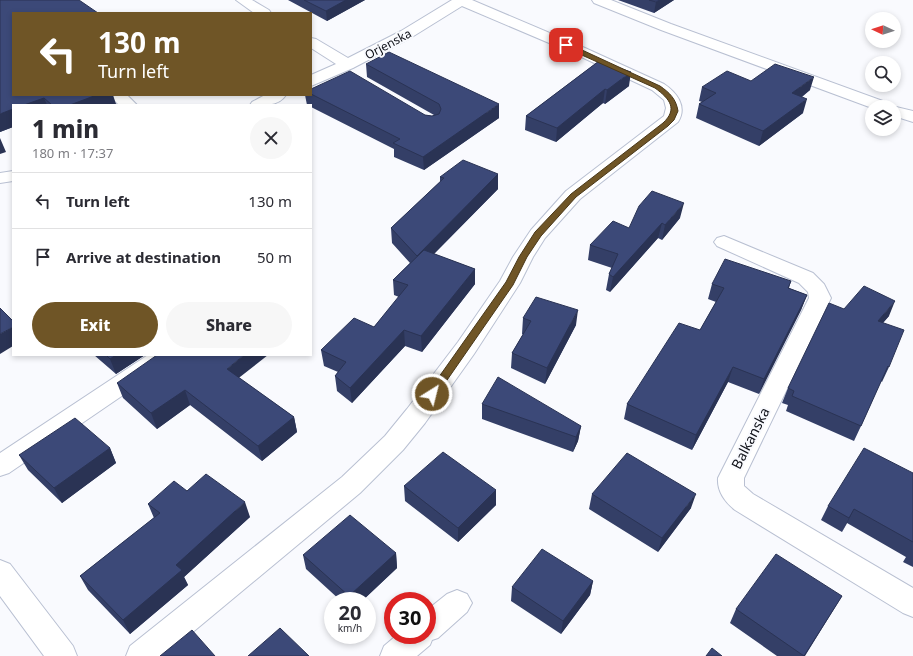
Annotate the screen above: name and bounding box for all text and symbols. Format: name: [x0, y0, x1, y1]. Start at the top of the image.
north arrow: [865, 12, 901, 48]
map controls: [865, 12, 901, 136]
text: 130 m: [98, 23, 181, 61]
street label: Orjenska: [362, 25, 414, 63]
icon: left: [32, 28, 84, 80]
pin: [549, 28, 583, 62]
icon: arrive: [555, 34, 577, 56]
button: search: [865, 56, 901, 92]
text: Turn left: [98, 59, 169, 83]
button: layers: [865, 100, 901, 136]
text: 1 min: [32, 112, 99, 145]
button: close: [250, 117, 292, 159]
text: 180 m · 17:37: [32, 144, 113, 162]
icon: left: [32, 190, 54, 212]
text: Turn left: [66, 191, 130, 211]
text: 130 m: [248, 191, 292, 211]
icon: arrive: [32, 246, 54, 268]
text: Arrive at destination: [66, 247, 221, 267]
text: 50 m: [257, 247, 292, 267]
button: Exit: [32, 302, 158, 348]
button: Share: [166, 302, 292, 348]
position arrow: [411, 373, 453, 415]
street label: Balkanska: [726, 404, 774, 472]
speed limit sign: 30: [384, 592, 436, 644]
text: 20: [339, 599, 361, 626]
text: km/h: [338, 621, 362, 635]

